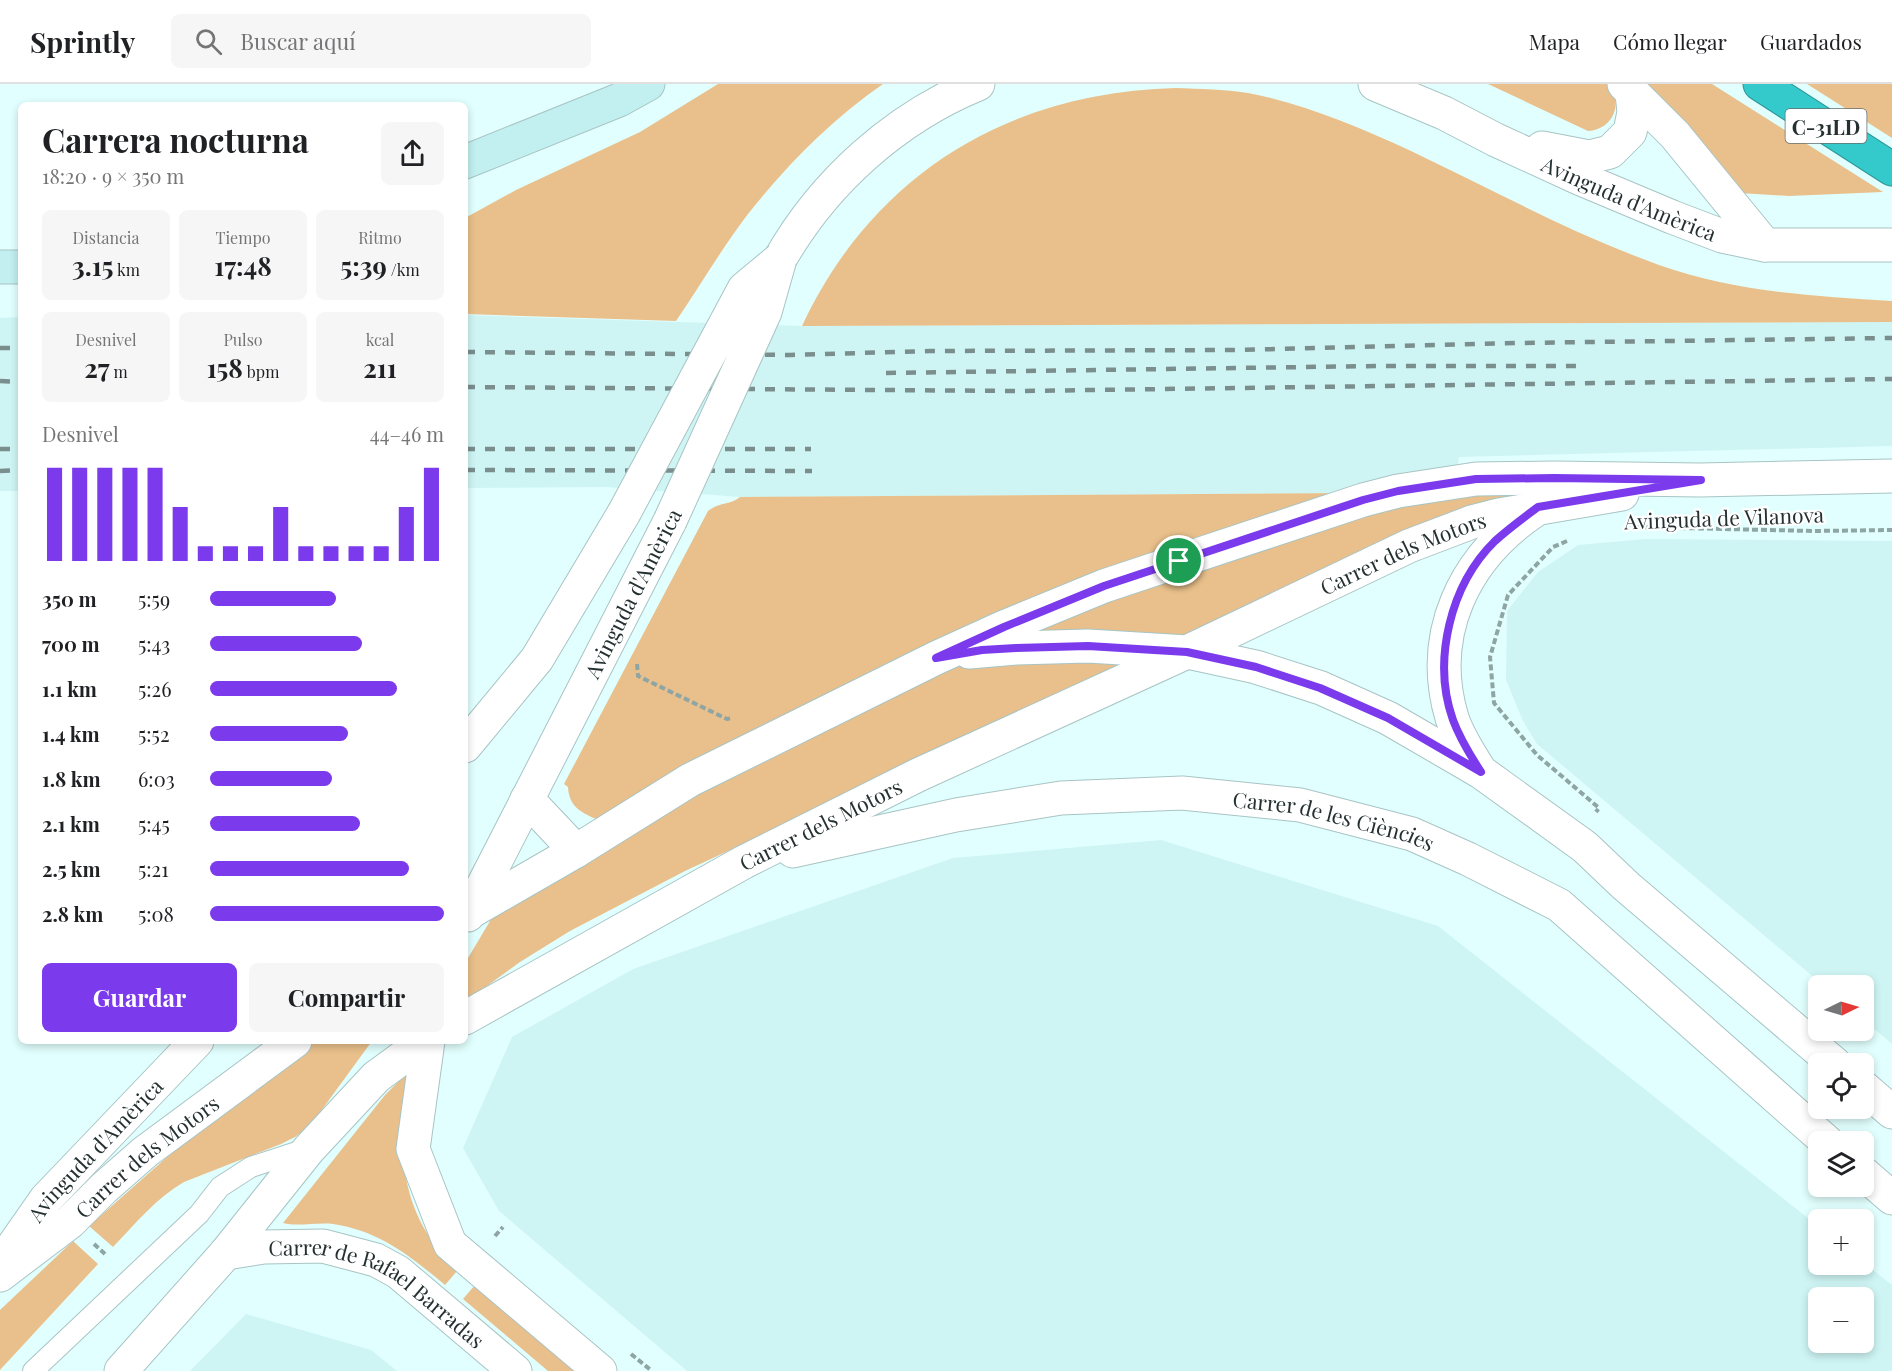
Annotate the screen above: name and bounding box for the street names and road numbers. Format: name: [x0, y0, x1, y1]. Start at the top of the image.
road number: C-31LD: [1786, 109, 1866, 143]
street label: Avinguda d'Amèrica: [1537, 149, 1721, 247]
street label: Avinguda de Vilanova: [1623, 499, 1825, 535]
street label: Avinguda d'Amèrica: [577, 503, 687, 683]
street label: Carrer dels Motors: [1315, 505, 1489, 601]
street label: Carrer dels Motors: [734, 771, 906, 876]
street label: Carrer de les Ciències: [1232, 784, 1439, 856]
street label: Avinguda d'Amèrica: [20, 1071, 169, 1228]
street label: Carrer dels Motors: [69, 1088, 224, 1223]
street label: Carrer de Rafael Barradas: [268, 1232, 491, 1354]

